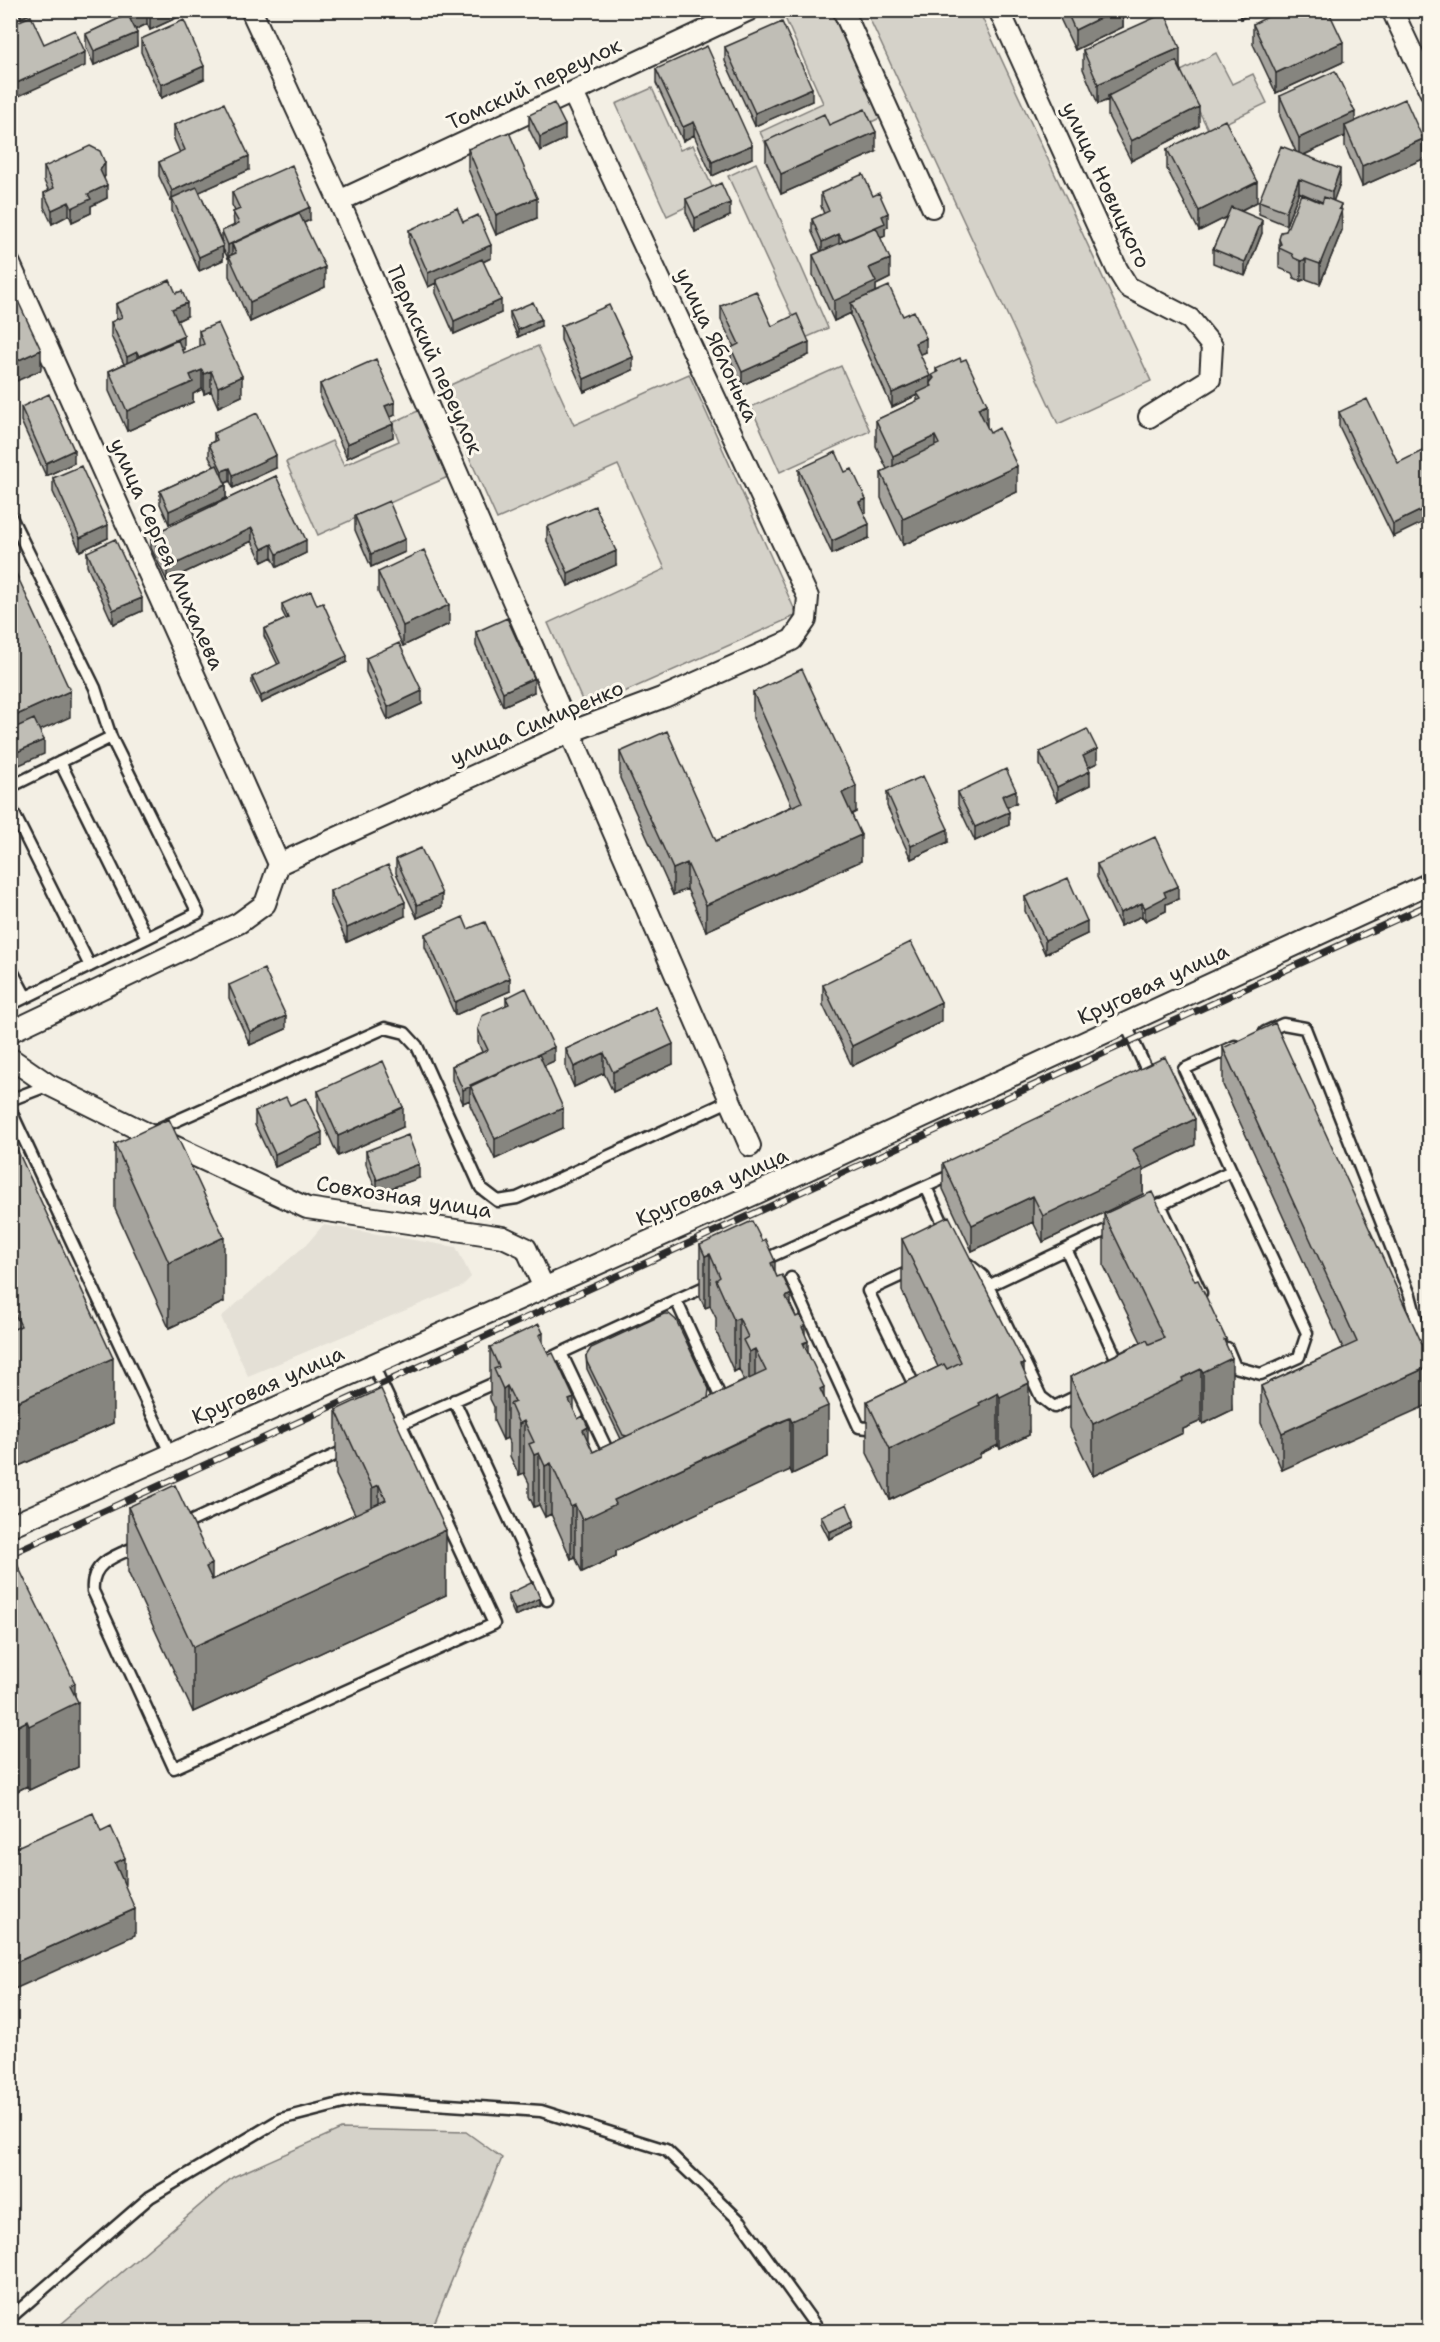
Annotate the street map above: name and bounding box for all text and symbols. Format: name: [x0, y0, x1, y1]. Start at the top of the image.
street label: Томский переулок: [442, 31, 626, 137]
street label: улица Новицкого: [1055, 97, 1157, 273]
street label: Пермский переулок: [381, 261, 489, 459]
street label: улица Яблонька: [669, 263, 765, 427]
street label: улица Сергея Михалева: [103, 434, 231, 674]
street label: улица Симиренко: [446, 674, 628, 772]
street label: Круговая улица: [1073, 937, 1233, 1031]
street label: Круговая улица: [631, 1141, 793, 1233]
street label: Совхозная улица: [314, 1169, 494, 1225]
street label: Круговая улица: [187, 1339, 349, 1431]

